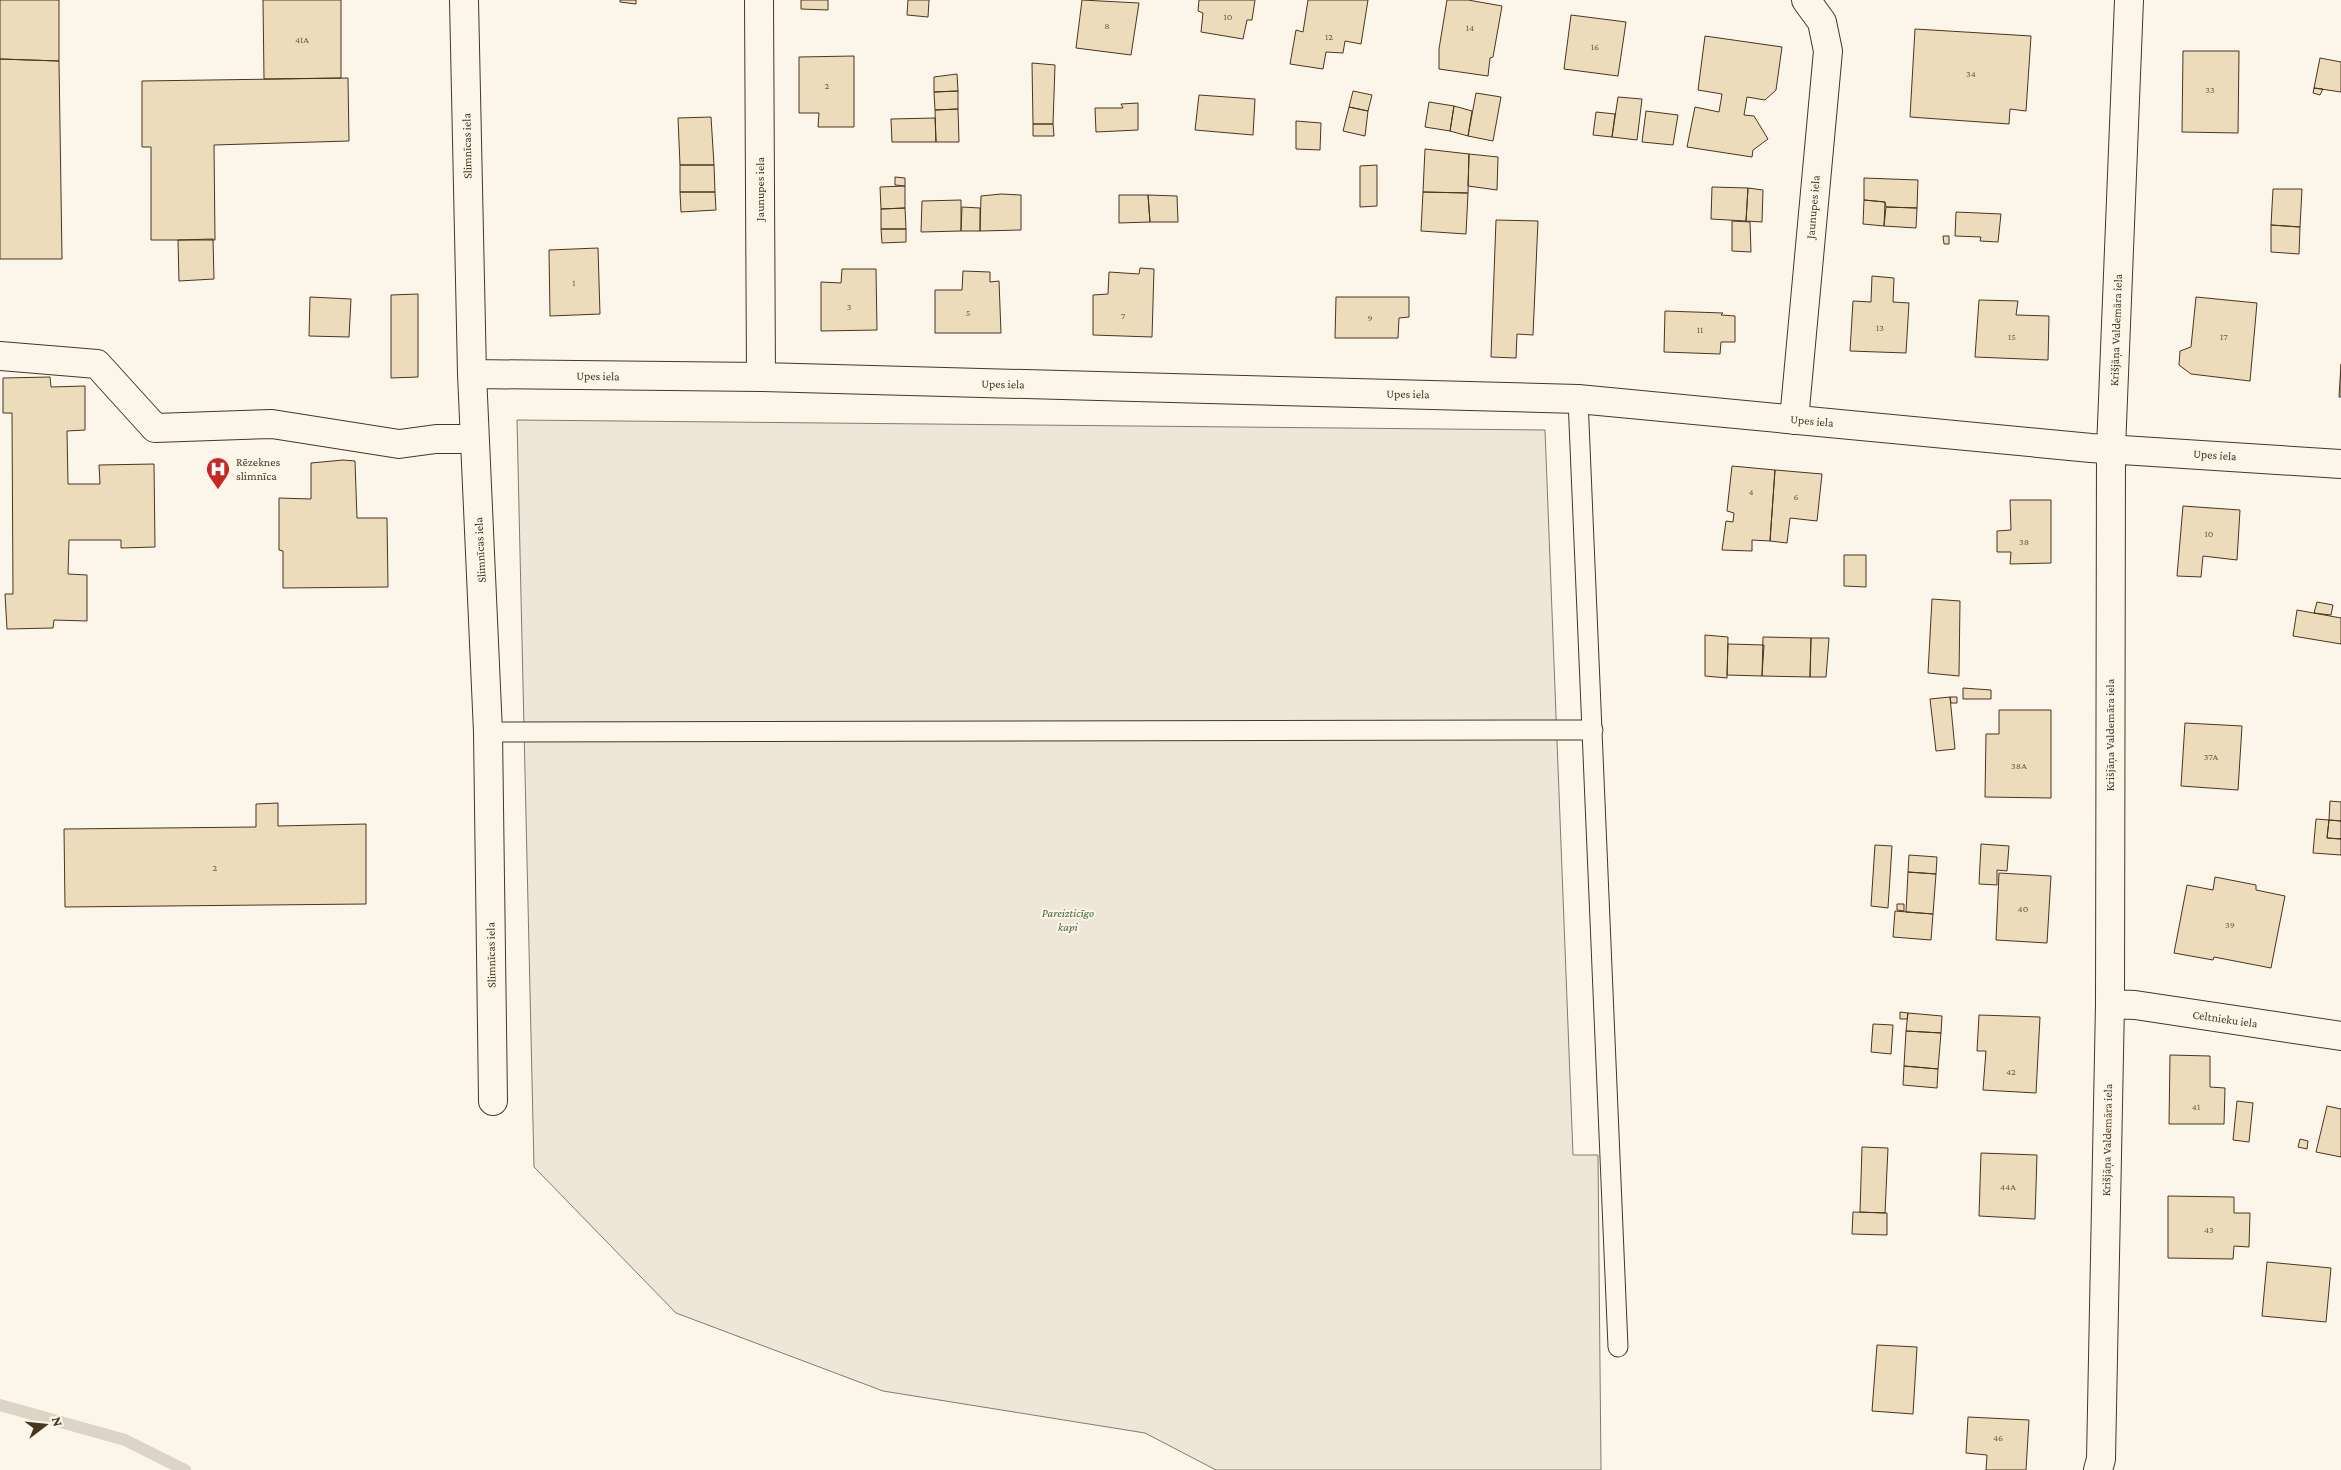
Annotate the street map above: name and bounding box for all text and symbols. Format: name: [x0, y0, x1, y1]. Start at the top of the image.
house number: 10: [1224, 11, 1233, 22]
house number: 8: [1104, 20, 1110, 31]
house number: 14: [1466, 22, 1474, 33]
house number: 12: [1325, 31, 1333, 42]
house number: 41A: [295, 34, 309, 45]
house number: 16: [1591, 41, 1599, 52]
house number: 34: [1966, 68, 1976, 79]
house number: 2: [825, 80, 830, 91]
house number: 33: [2205, 84, 2215, 95]
street label: Slimnīcas iela: [459, 113, 475, 179]
street label: Jaunupes iela: [753, 157, 767, 222]
street label: Jaunupes iela: [1803, 174, 1823, 240]
street label: Krišjāņa Valdemāra iela: [2107, 273, 2126, 387]
house number: 1: [572, 277, 576, 288]
house number: 3: [847, 301, 852, 312]
house number: 5: [966, 307, 971, 318]
house number: 7: [1121, 310, 1126, 321]
house number: 9: [1367, 312, 1373, 323]
house number: 13: [1876, 322, 1884, 333]
house number: 11: [1697, 324, 1703, 335]
house number: 15: [2008, 331, 2016, 342]
house number: 17: [2220, 331, 2228, 342]
street label: Upes iela: [576, 369, 620, 383]
street label: Upes iela: [981, 377, 1025, 391]
street label: Upes iela: [1386, 387, 1430, 401]
street label: Upes iela: [1790, 412, 1835, 430]
street label: Upes iela: [2193, 447, 2238, 464]
place label: Rēzeknes slimnīca: [236, 455, 281, 483]
hospital icon: Rēzeknes slimnīca: [205, 456, 231, 490]
house number: 4: [1748, 486, 1754, 497]
house number: 6: [1793, 491, 1799, 502]
street label: Slimnīcas iela: [471, 516, 489, 583]
house number: 10: [2205, 528, 2214, 539]
house number: 38: [2019, 536, 2029, 547]
street label: Krišjāņa Valdemāra iela: [2103, 678, 2118, 791]
house number: 37A: [2204, 751, 2219, 762]
house number: 38A: [2011, 760, 2027, 771]
house number: 2: [213, 862, 218, 873]
house number: 40: [2018, 903, 2029, 914]
park label: Pareizticīgo kapi: [1042, 906, 1094, 934]
house number: 39: [2225, 919, 2235, 930]
street label: Slimnīcas iela: [483, 922, 499, 988]
street label: Celtnieku iela: [2192, 1007, 2259, 1031]
house number: 42: [2006, 1066, 2016, 1077]
street label: Krišjāņa Valdemāra iela: [2099, 1083, 2116, 1196]
house number: 41: [2192, 1101, 2200, 1112]
house number: 44A: [2000, 1181, 2016, 1192]
house number: 43: [2204, 1224, 2214, 1235]
north arrow: [20, 1400, 70, 1450]
text: N: [48, 1415, 67, 1429]
house number: 46: [1993, 1432, 2003, 1443]

